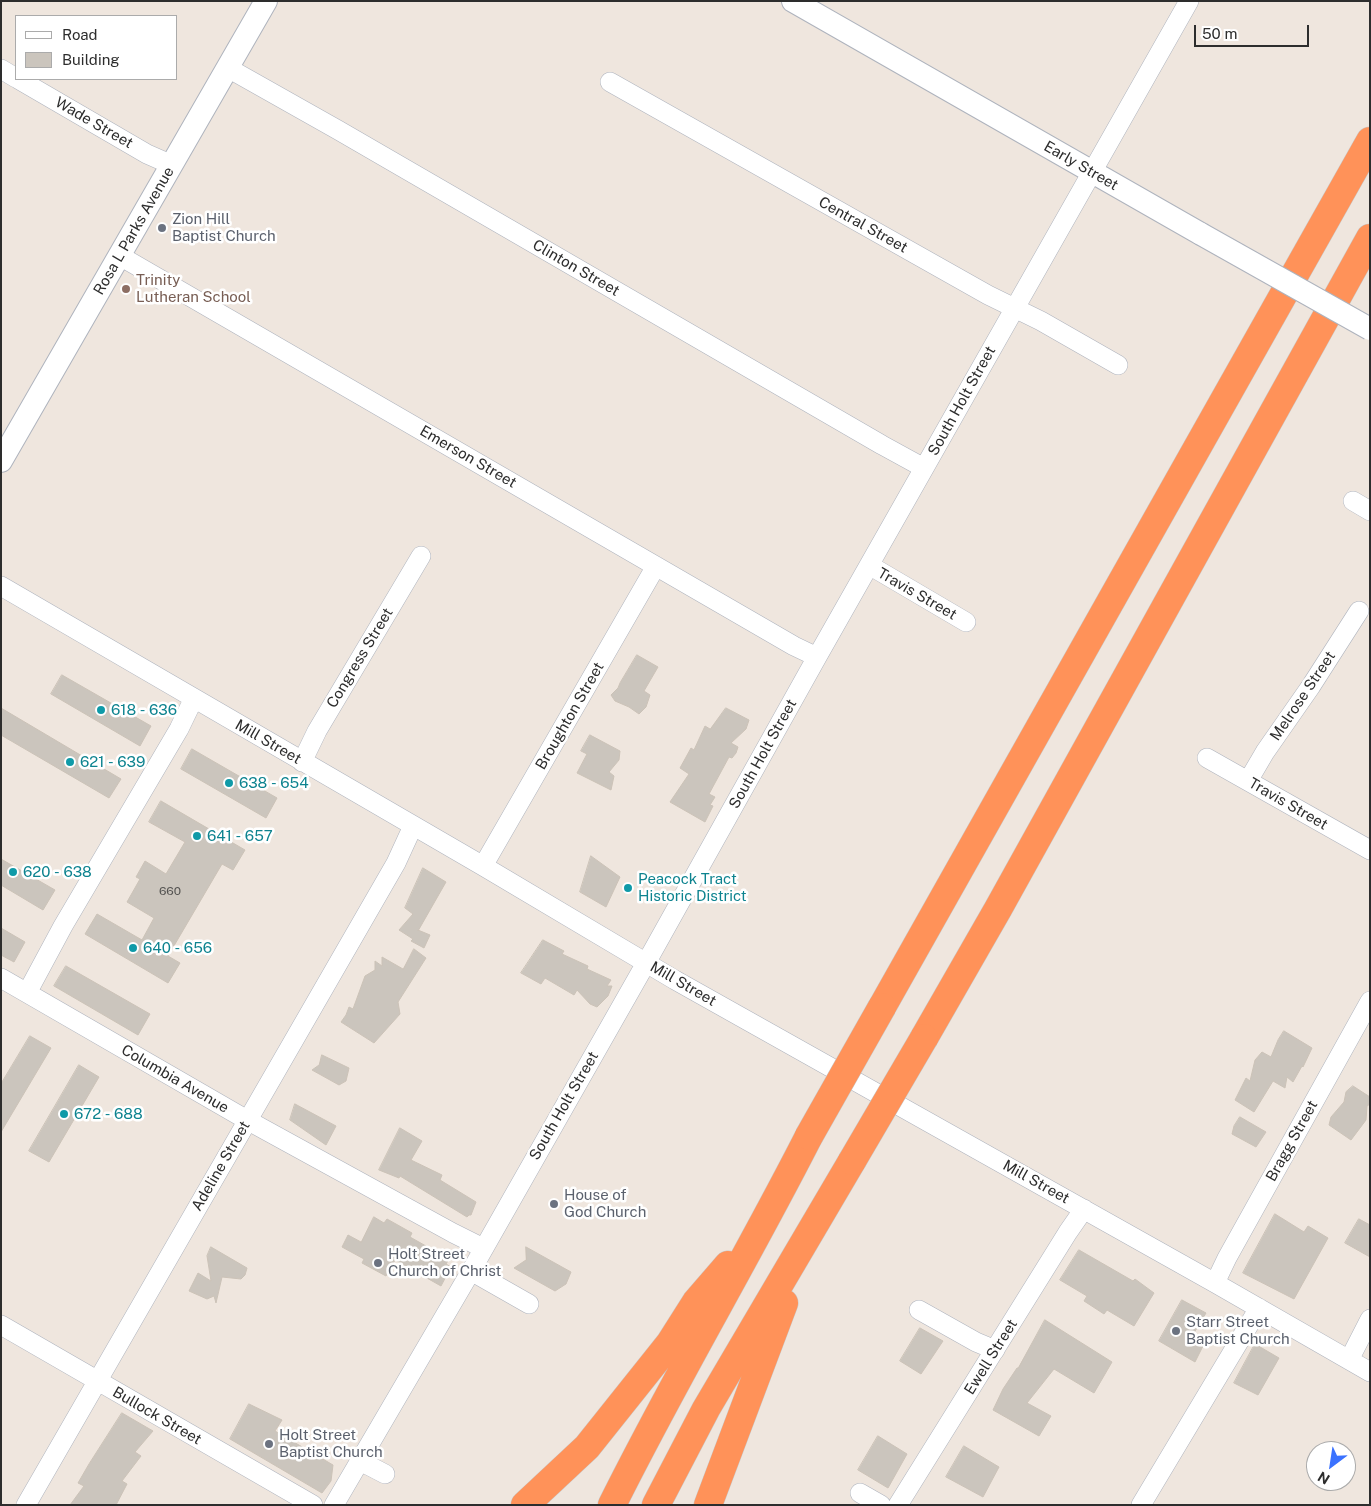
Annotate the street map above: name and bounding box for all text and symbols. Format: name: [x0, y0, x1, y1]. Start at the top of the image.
legend: [15, 15, 178, 80]
scale bar: [1196, 15, 1311, 47]
text: 50 m: [1202, 25, 1237, 42]
text: Road: [62, 26, 98, 43]
text: Building: [62, 51, 120, 68]
street label: Wade Street: [52, 93, 136, 153]
street label: Early Street: [1041, 137, 1121, 195]
street label: Rosa L Parks Avenue: [90, 164, 178, 298]
street label: Central Street: [815, 193, 911, 257]
place label: Zion Hill Baptist Church: [172, 210, 276, 245]
marker: Zion Hill Baptist Church: [156, 222, 168, 234]
street label: Clinton Street: [529, 236, 623, 300]
place label: Trinity Lutheran School: [136, 271, 251, 306]
marker: Trinity Lutheran School: [120, 283, 132, 295]
street label: South Holt Street: [924, 343, 1000, 459]
street label: Emerson Street: [416, 422, 520, 492]
street label: Travis Street: [874, 564, 960, 624]
street label: Congress Street: [323, 605, 397, 711]
street label: Melrose Street: [1266, 648, 1340, 744]
street label: Broughton Street: [532, 659, 608, 773]
street label: South Holt Street: [725, 696, 801, 812]
place label: 618 - 636: [111, 701, 177, 719]
marker: 618 - 636: [95, 704, 107, 716]
street label: Mill Street: [232, 716, 304, 768]
place label: 621 - 639: [80, 753, 145, 771]
marker: 621 - 639: [64, 756, 76, 768]
place label: 638 - 654: [239, 774, 309, 792]
street label: Travis Street: [1245, 774, 1331, 834]
marker: 638 - 654: [223, 777, 235, 789]
place label: 641 - 657: [207, 827, 273, 845]
marker: 641 - 657: [191, 830, 203, 842]
place label: 620 - 638: [23, 863, 92, 881]
marker: 620 - 638: [7, 866, 19, 878]
place label: Peacock Tract Historic District: [638, 870, 747, 905]
marker: Peacock Tract Historic District: [622, 882, 634, 894]
house number: 660: [159, 884, 181, 898]
place label: 640 - 656: [143, 939, 212, 957]
marker: 640 - 656: [127, 942, 139, 954]
street label: Mill Street: [647, 958, 719, 1010]
street label: Columbia Avenue: [118, 1041, 232, 1117]
street label: South Holt Street: [526, 1048, 602, 1164]
street label: Bragg Street: [1262, 1097, 1322, 1185]
place label: 672 - 688: [74, 1105, 143, 1123]
marker: 672 - 688: [58, 1108, 70, 1120]
street label: Adeline Street: [188, 1118, 254, 1214]
street label: Mill Street: [1000, 1156, 1072, 1208]
place label: House of God Church: [564, 1186, 646, 1221]
marker: House of God Church: [548, 1198, 560, 1210]
place label: Holt Street Church of Christ: [388, 1245, 501, 1280]
marker: Holt Street Church of Christ: [372, 1257, 384, 1269]
place label: Starr Street Baptist Church: [1186, 1313, 1290, 1348]
street label: Ewell Street: [961, 1316, 1021, 1398]
marker: Starr Street Baptist Church: [1170, 1325, 1182, 1337]
street label: Bullock Street: [109, 1383, 205, 1449]
place label: Holt Street Baptist Church: [279, 1426, 383, 1461]
marker: Holt Street Baptist Church: [263, 1438, 275, 1450]
north arrow: [1306, 1441, 1356, 1491]
text: N: [1315, 1468, 1333, 1488]

